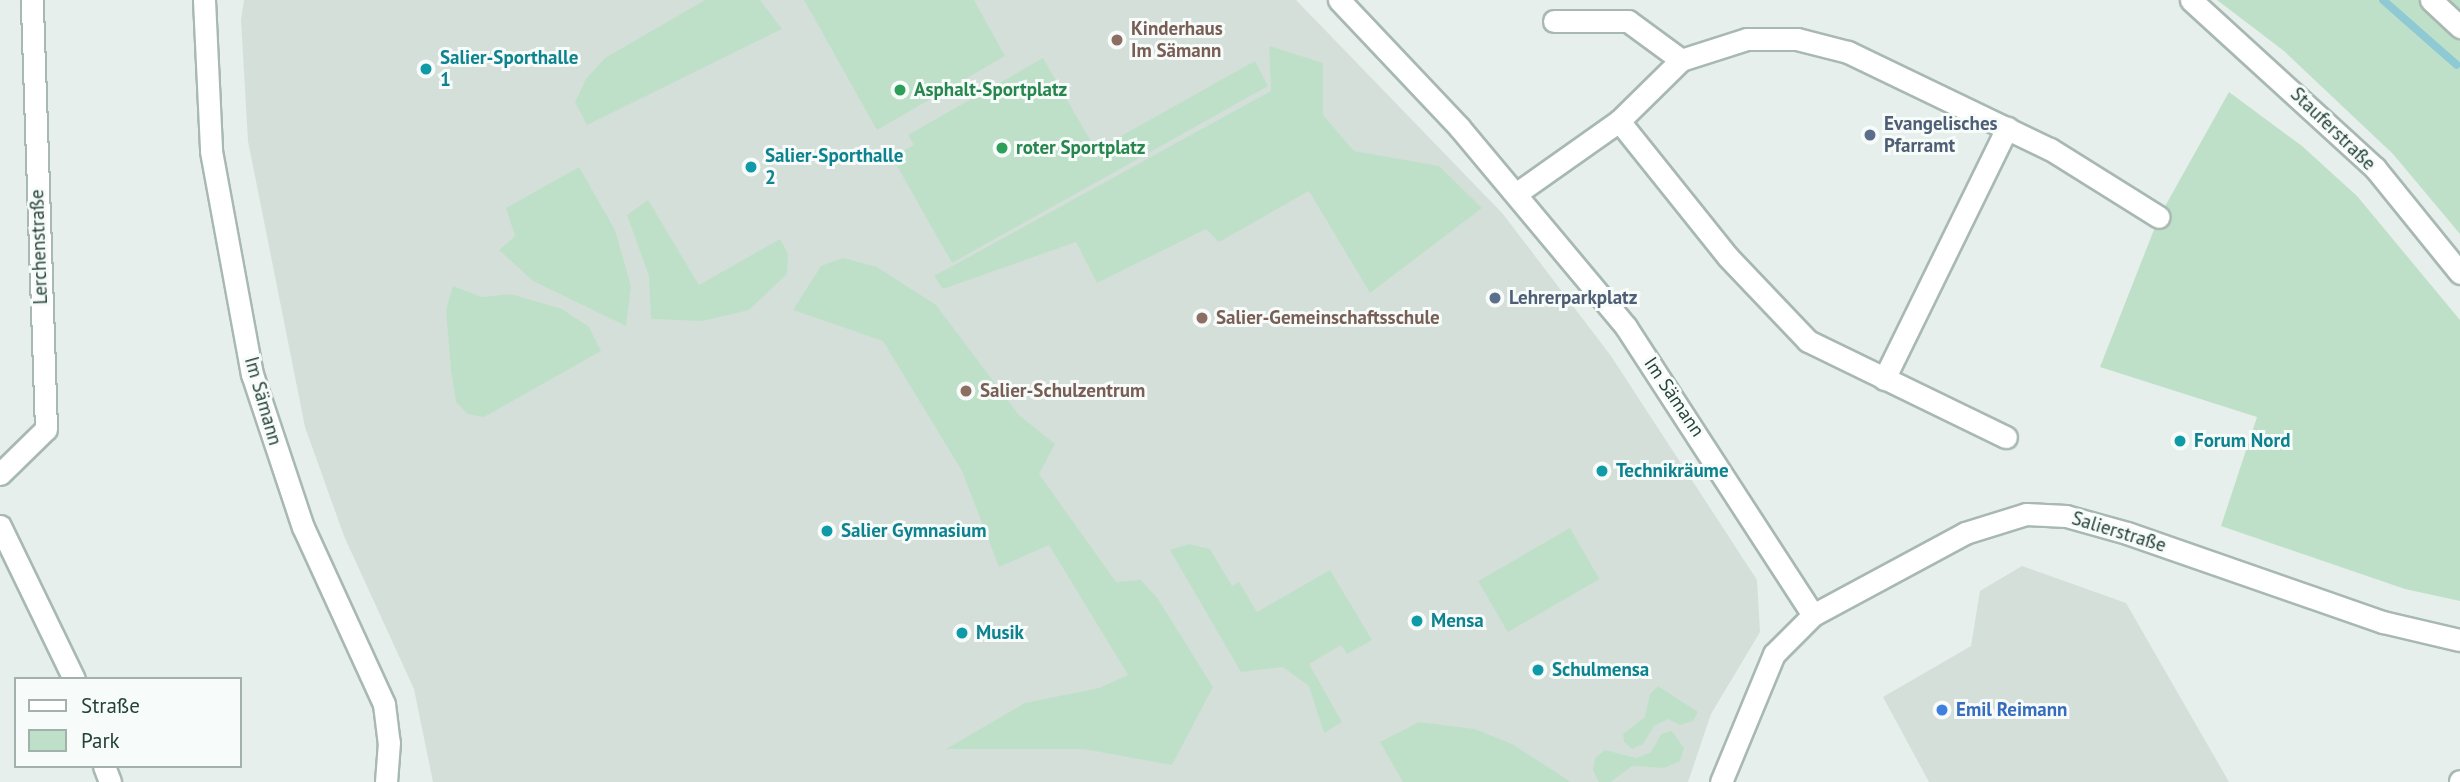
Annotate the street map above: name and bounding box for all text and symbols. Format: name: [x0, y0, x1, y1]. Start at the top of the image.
place label: Kinderhaus Im Sämann: [1131, 18, 1223, 62]
marker: Kinderhaus Im Sämann: [1109, 32, 1125, 48]
place label: Salier-Sporthalle 1: [440, 47, 578, 91]
marker: Salier-Sporthalle 1: [418, 61, 434, 77]
place label: Asphalt-Sportplatz: [914, 79, 1067, 101]
marker: Asphalt-Sportplatz: [892, 82, 908, 98]
street label: Stauferstraße: [2286, 83, 2380, 175]
place label: Evangelisches Pfarramt: [1884, 113, 1998, 157]
marker: Evangelisches Pfarramt: [1862, 127, 1878, 143]
place label: roter Sportplatz: [1016, 137, 1146, 159]
marker: roter Sportplatz: [994, 140, 1010, 156]
place label: Salier-Sporthalle 2: [765, 145, 903, 189]
marker: Salier-Sporthalle 2: [743, 159, 759, 175]
street label: Lerchenstraße: [26, 189, 52, 305]
place label: Lehrerparkplatz: [1509, 287, 1637, 309]
marker: Lehrerparkplatz: [1487, 290, 1503, 306]
place label: Salier-Gemeinschaftsschule: [1216, 307, 1440, 329]
marker: Salier-Gemeinschaftsschule: [1194, 310, 1210, 326]
street label: Im Sämann: [1639, 353, 1709, 441]
street label: Im Sämann: [239, 354, 287, 448]
place label: Salier-Schulzentrum: [980, 380, 1145, 402]
marker: Salier-Schulzentrum: [958, 383, 974, 399]
place label: Forum Nord: [2194, 430, 2290, 452]
marker: Forum Nord: [2172, 433, 2188, 449]
place label: Technikräume: [1616, 460, 1729, 482]
marker: Technikräume: [1594, 463, 1610, 479]
street label: Salierstraße: [2069, 507, 2169, 557]
place label: Salier Gymnasium: [841, 520, 987, 542]
marker: Salier Gymnasium: [819, 523, 835, 539]
place label: Mensa: [1431, 610, 1484, 632]
marker: Mensa: [1409, 613, 1425, 629]
place label: Musik: [976, 622, 1024, 644]
marker: Musik: [954, 625, 970, 641]
place label: Schulmensa: [1552, 659, 1649, 681]
marker: Schulmensa: [1530, 662, 1546, 678]
legend: [14, 677, 242, 768]
text: Straße: [81, 692, 140, 719]
place label: Emil Reimann: [1956, 699, 2067, 721]
marker: Emil Reimann: [1934, 702, 1950, 718]
text: Park: [81, 727, 120, 754]

